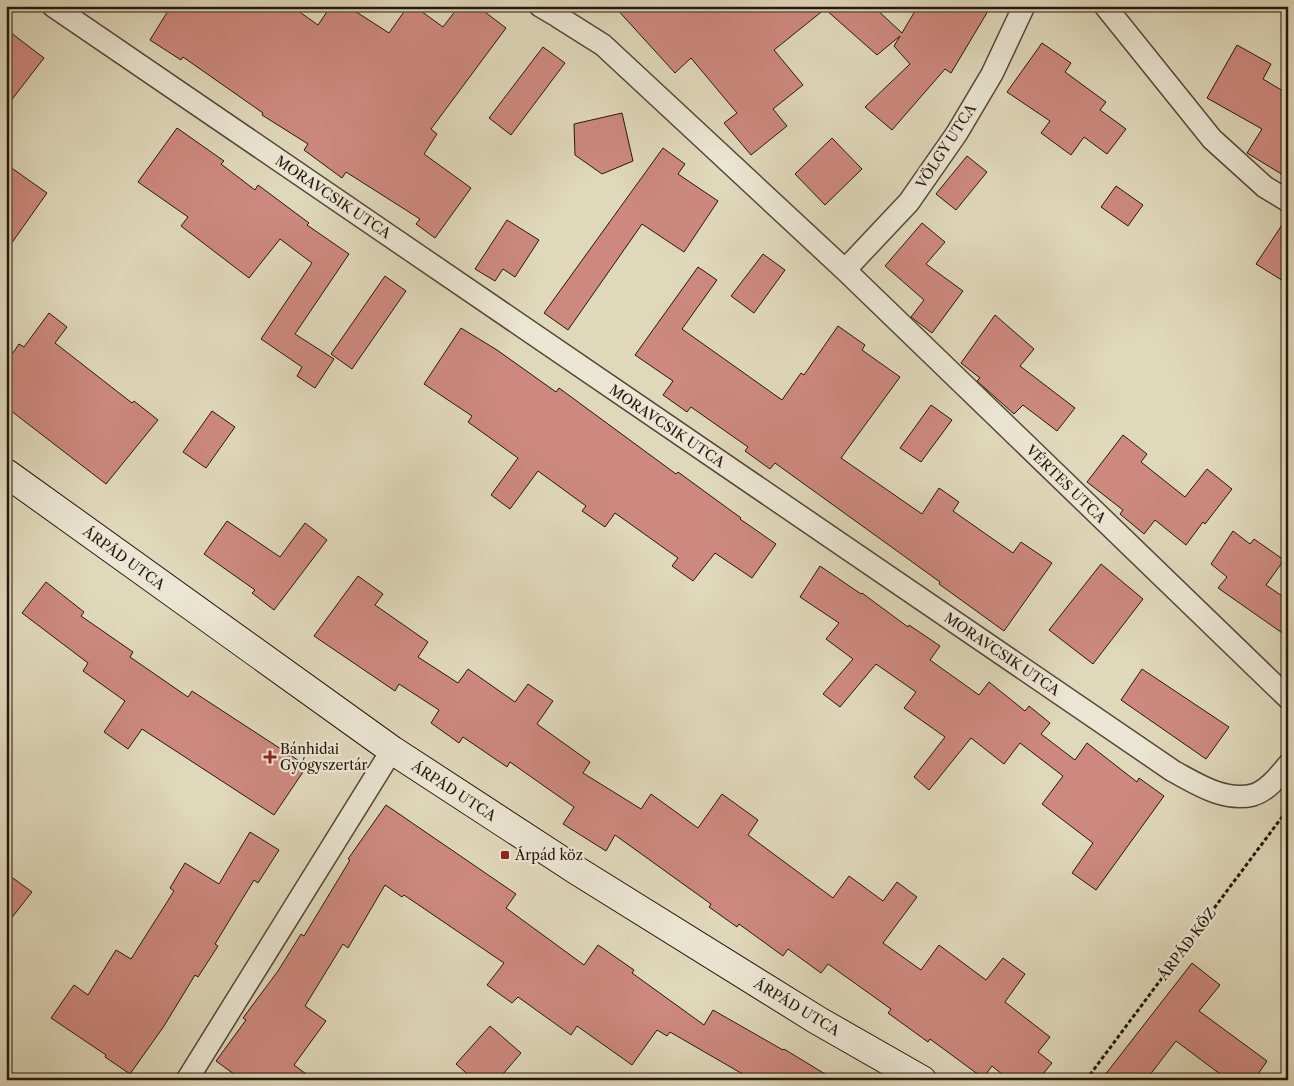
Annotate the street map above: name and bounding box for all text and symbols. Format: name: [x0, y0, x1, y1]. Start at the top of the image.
street label: VÖLGY UTCA: [911, 100, 980, 192]
street label: MORAVCSIK UTCA: [272, 152, 395, 243]
street label: MORAVCSIK UTCA: [606, 381, 729, 472]
street label: VÉRTES UTCA: [1021, 441, 1110, 527]
street label: ÁRPÁD UTCA: [79, 522, 169, 594]
street label: MORAVCSIK UTCA: [941, 609, 1064, 700]
place label: Bánhidai Gyógyszertár: [280, 740, 368, 774]
marker: Bánhidai Gyógyszertár: [264, 751, 276, 763]
street label: ÁRPÁD UTCA: [408, 756, 500, 825]
place label: Árpád köz: [514, 846, 583, 864]
marker: Árpád köz: [499, 849, 511, 861]
street label: ÁRPÁD KÖZ: [1153, 904, 1220, 984]
street label: ÁRPÁD UTCA: [750, 974, 844, 1040]

